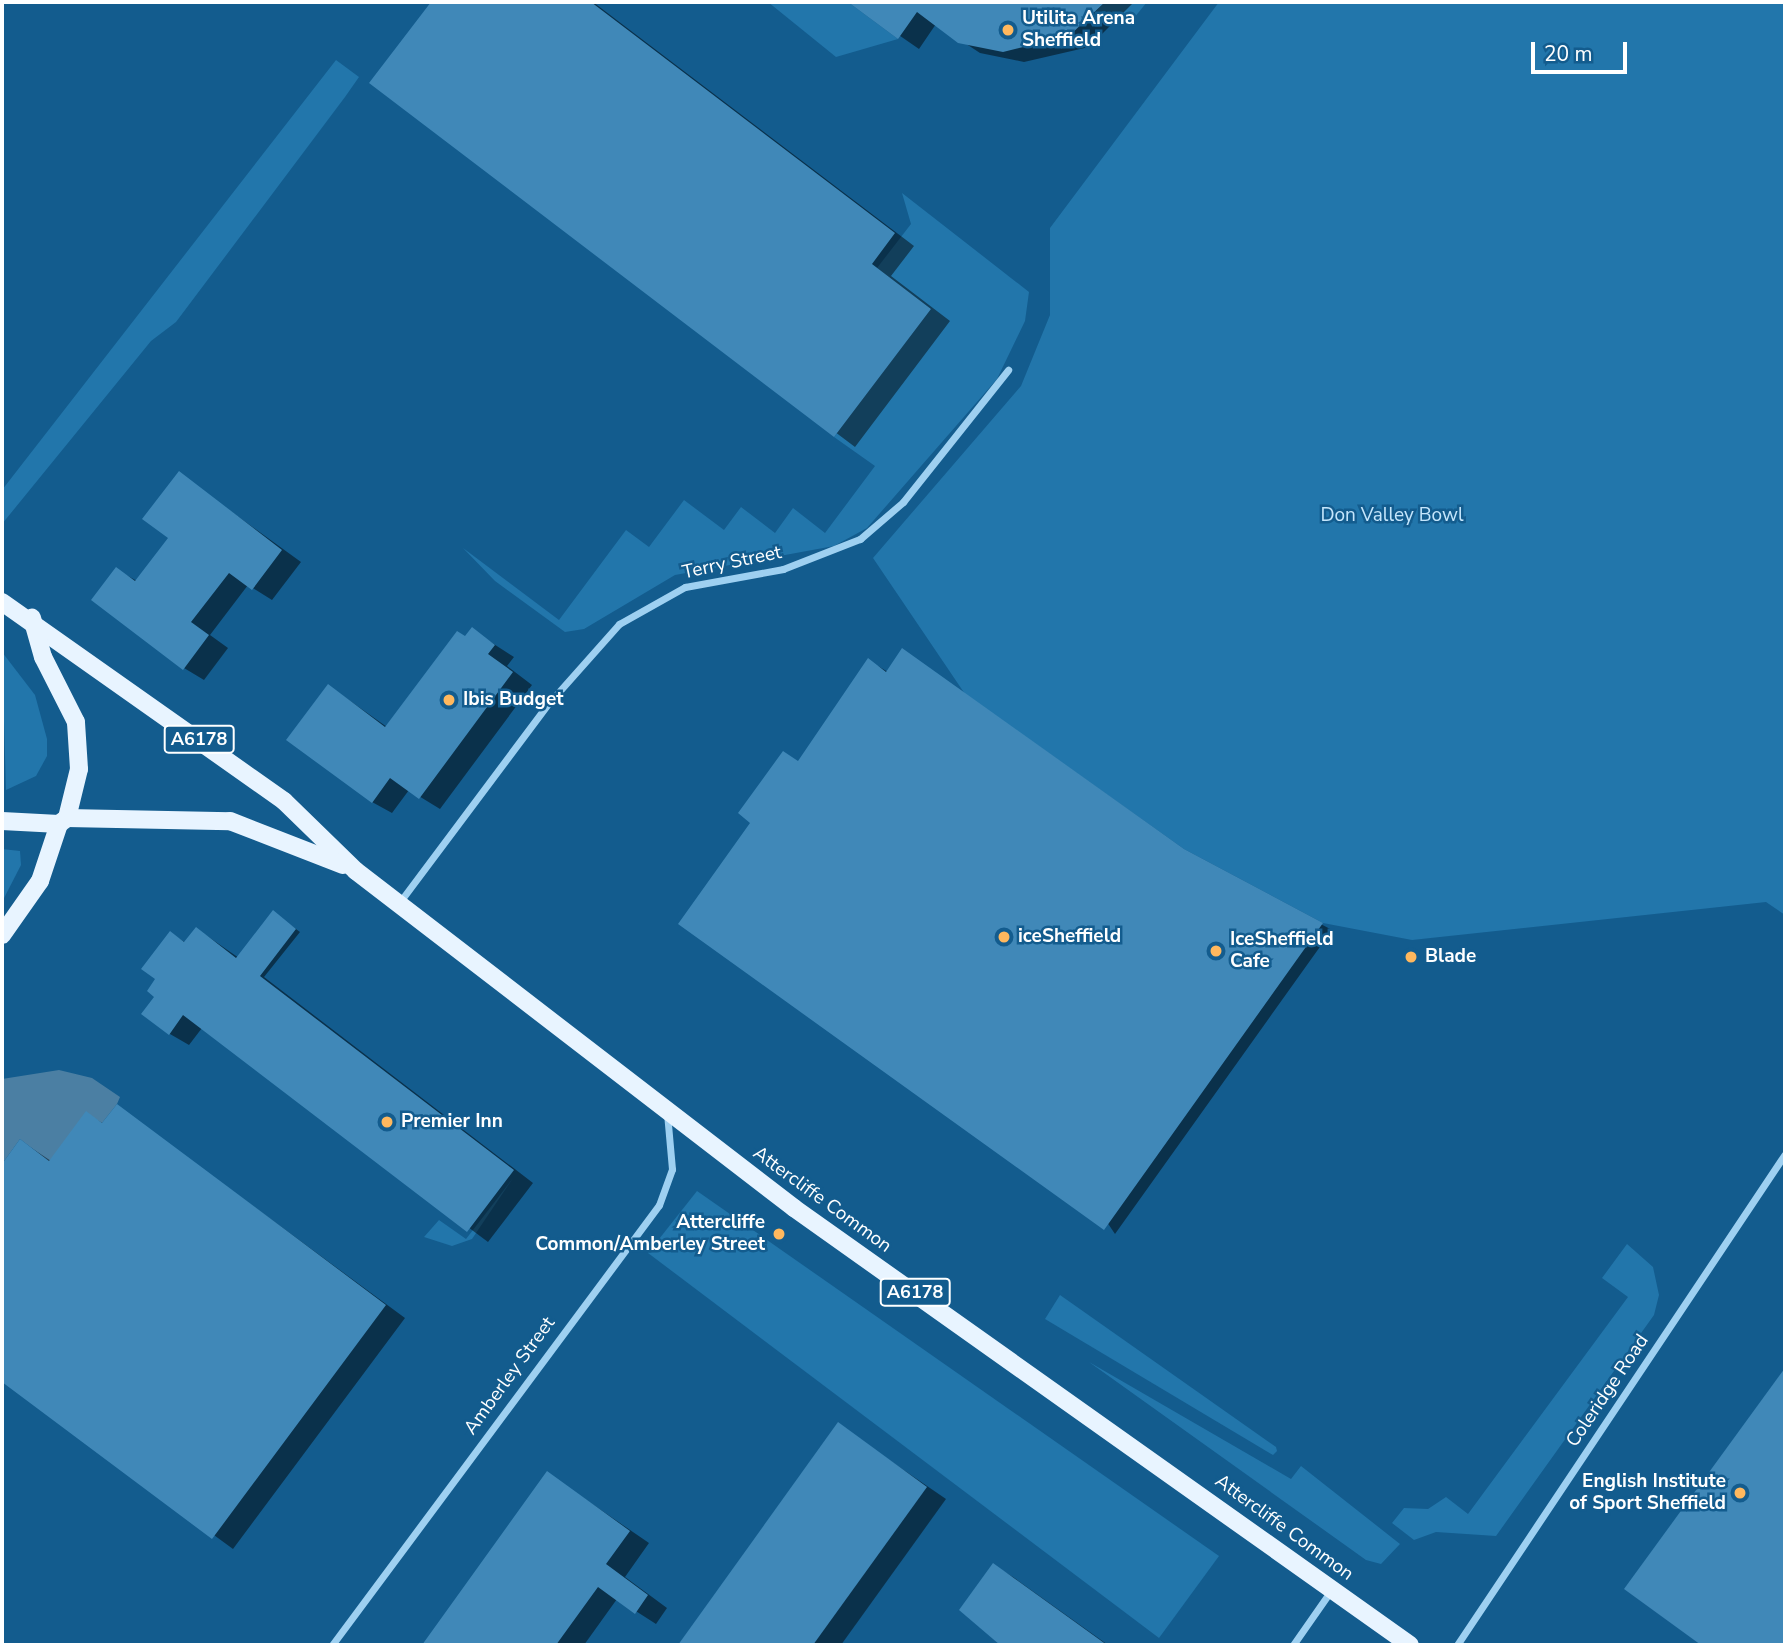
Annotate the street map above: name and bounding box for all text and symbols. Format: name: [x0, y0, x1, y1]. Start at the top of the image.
place label: Utilita Arena Sheffield: [1022, 8, 1135, 52]
marker: Utilita Arena Sheffield: [1000, 22, 1016, 38]
scale bar: [1535, 28, 1631, 72]
text: 20 m: [1544, 40, 1593, 68]
park label: Don Valley Bowl: [1320, 505, 1464, 527]
street label: Terry Street: [680, 541, 784, 585]
place label: Ibis Budget: [463, 689, 563, 711]
marker: Ibis Budget: [441, 692, 457, 708]
road number: A6178: [162, 724, 236, 754]
place label: iceSheffield: [1018, 926, 1121, 948]
marker: iceSheffield: [996, 929, 1012, 945]
place label: IceSheffield Cafe: [1230, 929, 1334, 973]
marker: IceSheffield Cafe: [1208, 943, 1224, 959]
place label: Blade: [1425, 946, 1476, 968]
marker: Blade: [1403, 949, 1419, 965]
place label: Premier Inn: [401, 1111, 503, 1133]
marker: Premier Inn: [379, 1114, 395, 1130]
street label: Attercliffe Common: [748, 1142, 896, 1258]
place label: Attercliffe Common/Amberley Street: [535, 1212, 765, 1256]
marker: Attercliffe Common/Amberley Street: [771, 1226, 787, 1242]
road number: A6178: [878, 1278, 952, 1307]
street label: Amberley Street: [460, 1313, 560, 1439]
street label: Coleridge Road: [1562, 1330, 1654, 1452]
street label: Attercliffe Common: [1210, 1470, 1358, 1586]
place label: English Institute of Sport Sheffield: [1569, 1471, 1726, 1515]
marker: English Institute of Sport Sheffield: [1732, 1485, 1748, 1501]

